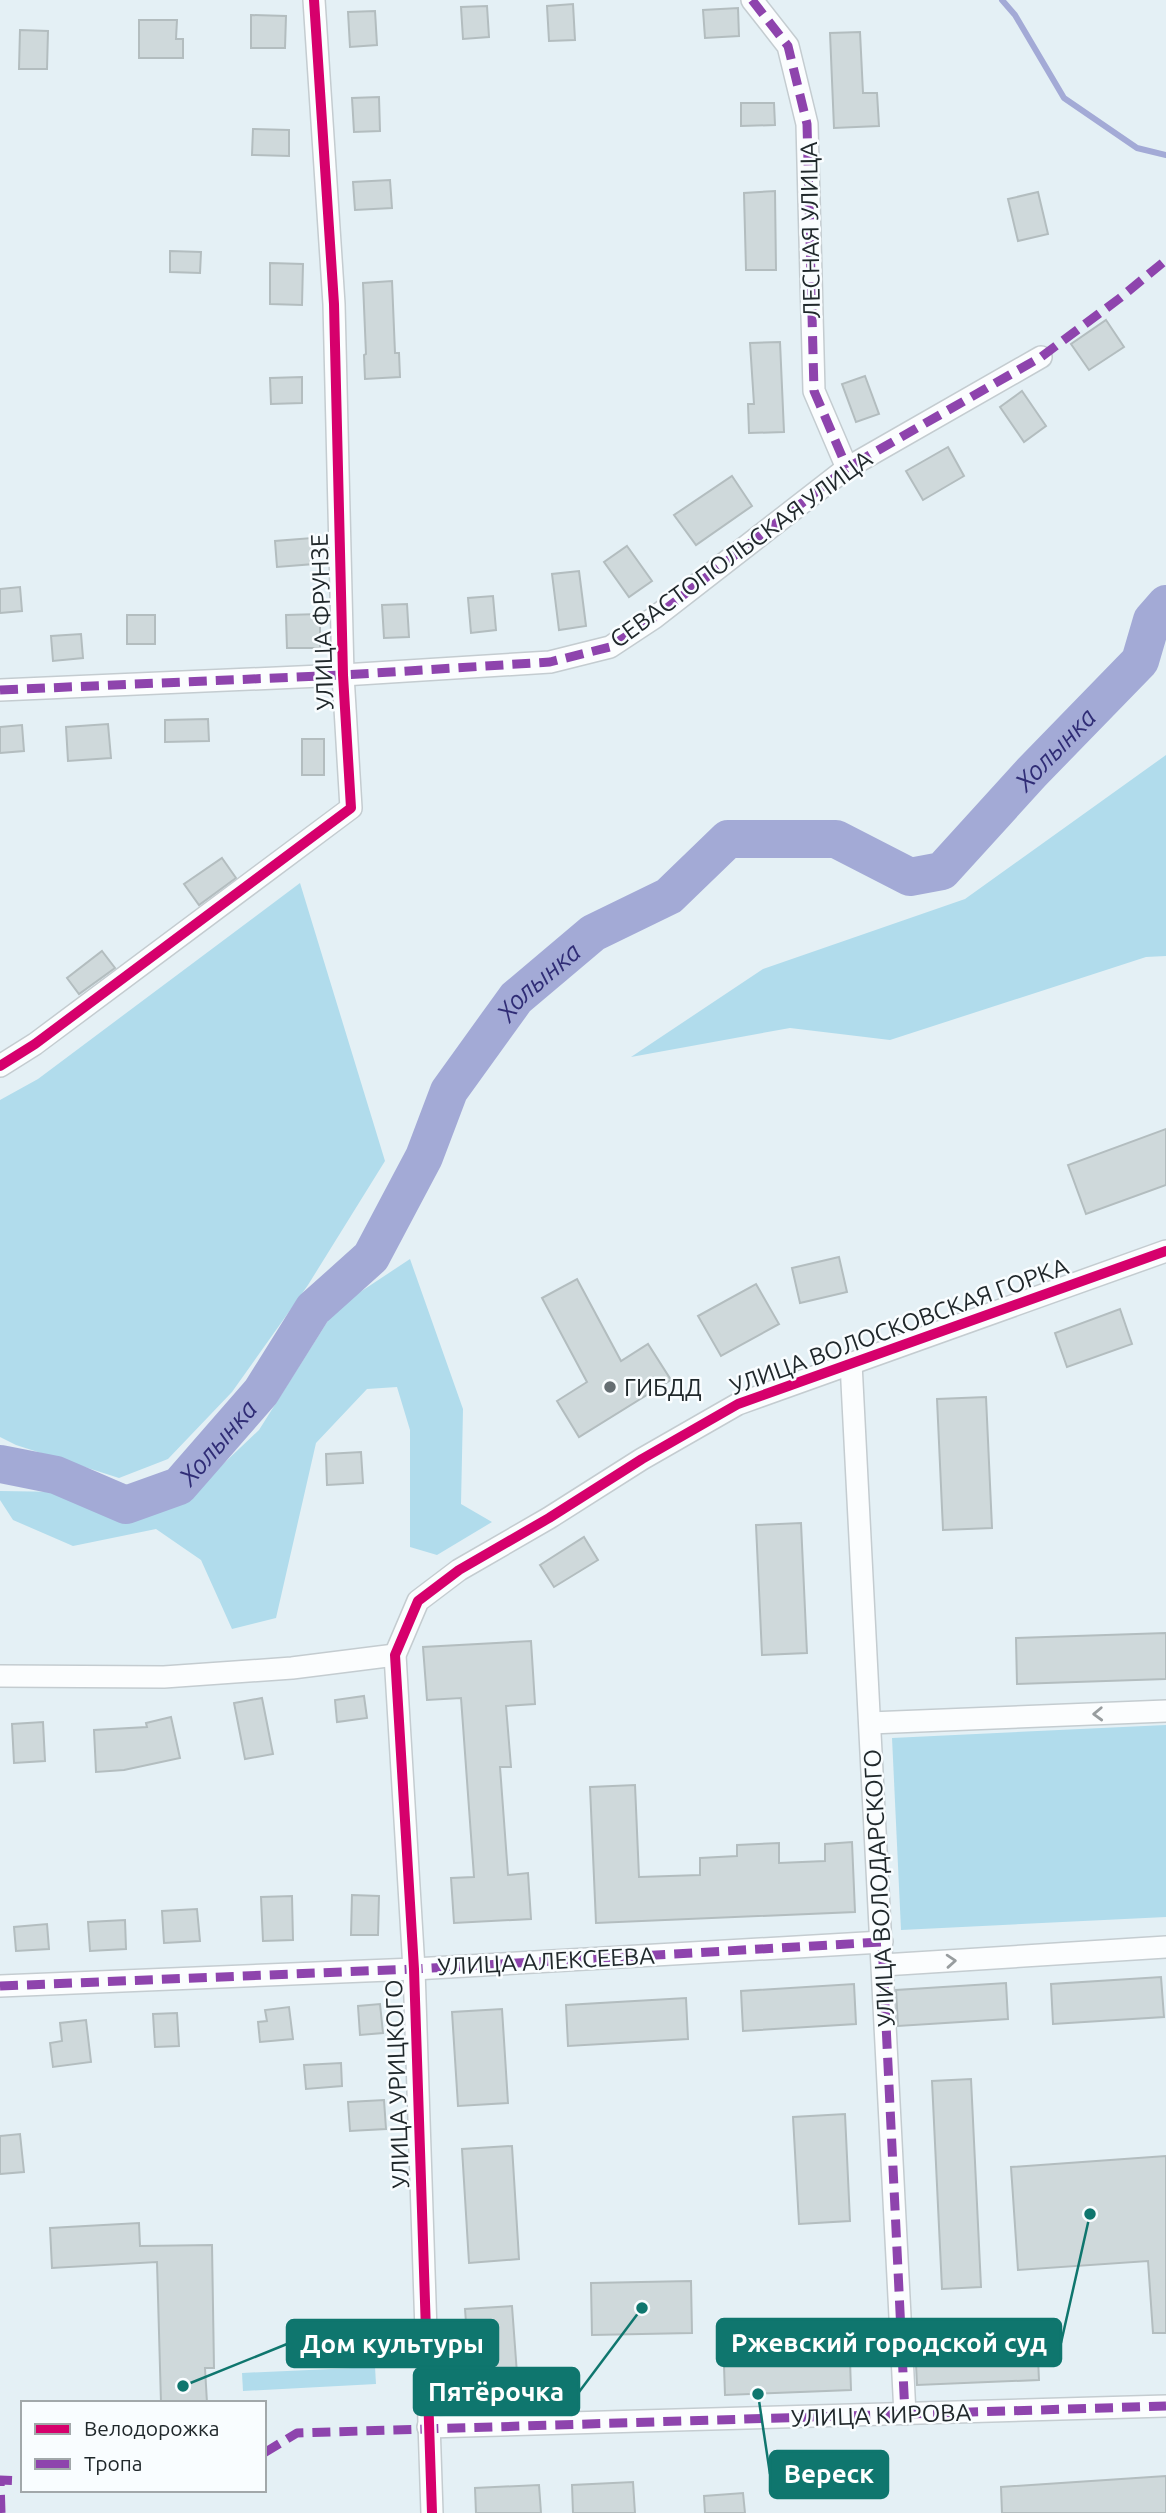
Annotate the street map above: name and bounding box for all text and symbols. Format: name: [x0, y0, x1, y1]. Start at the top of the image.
street label: ЛЕСНАЯ УЛИЦА: [795, 141, 825, 319]
street label: СЕВАСТОПОЛЬСКАЯ УЛИЦА: [605, 445, 877, 653]
street label: УЛИЦА ФРУНЗЕ: [305, 533, 339, 711]
water label: Холынка: [1007, 702, 1101, 797]
water label: Холынка: [489, 936, 586, 1028]
street label: УЛИЦА ВОЛОСКОВСКАЯ ГОРКА: [726, 1252, 1072, 1400]
place label: ГИБДД: [624, 1374, 702, 1401]
marker: ГИБДД: [602, 1379, 618, 1395]
water label: Холынка: [171, 1394, 262, 1492]
one-way arrow: [1092, 1707, 1103, 1722]
street label: УЛИЦА ВОЛОДАРСКОГО: [858, 1748, 900, 2028]
street label: УЛИЦА АЛЕКСЕЕВА: [437, 1942, 656, 1980]
one-way arrow: [945, 1953, 956, 1968]
street label: УЛИЦА УРИЦКОГО: [380, 1979, 414, 2189]
callout: Ржевский городской суд: [717, 2319, 1061, 2366]
callout: Дом культуры: [287, 2320, 498, 2367]
text: Ржевский городской суд: [731, 2328, 1047, 2357]
text: Дом культуры: [300, 2329, 484, 2358]
callout: Пятёрочка: [414, 2368, 579, 2415]
text: Пятёрочка: [428, 2377, 564, 2406]
street label: УЛИЦА КИРОВА: [790, 2398, 972, 2432]
legend: [21, 2401, 266, 2492]
text: Велодорожка: [84, 2416, 220, 2440]
text: Тропа: [84, 2451, 143, 2475]
callout: Вереск: [770, 2451, 888, 2498]
text: Вереск: [784, 2459, 874, 2488]

